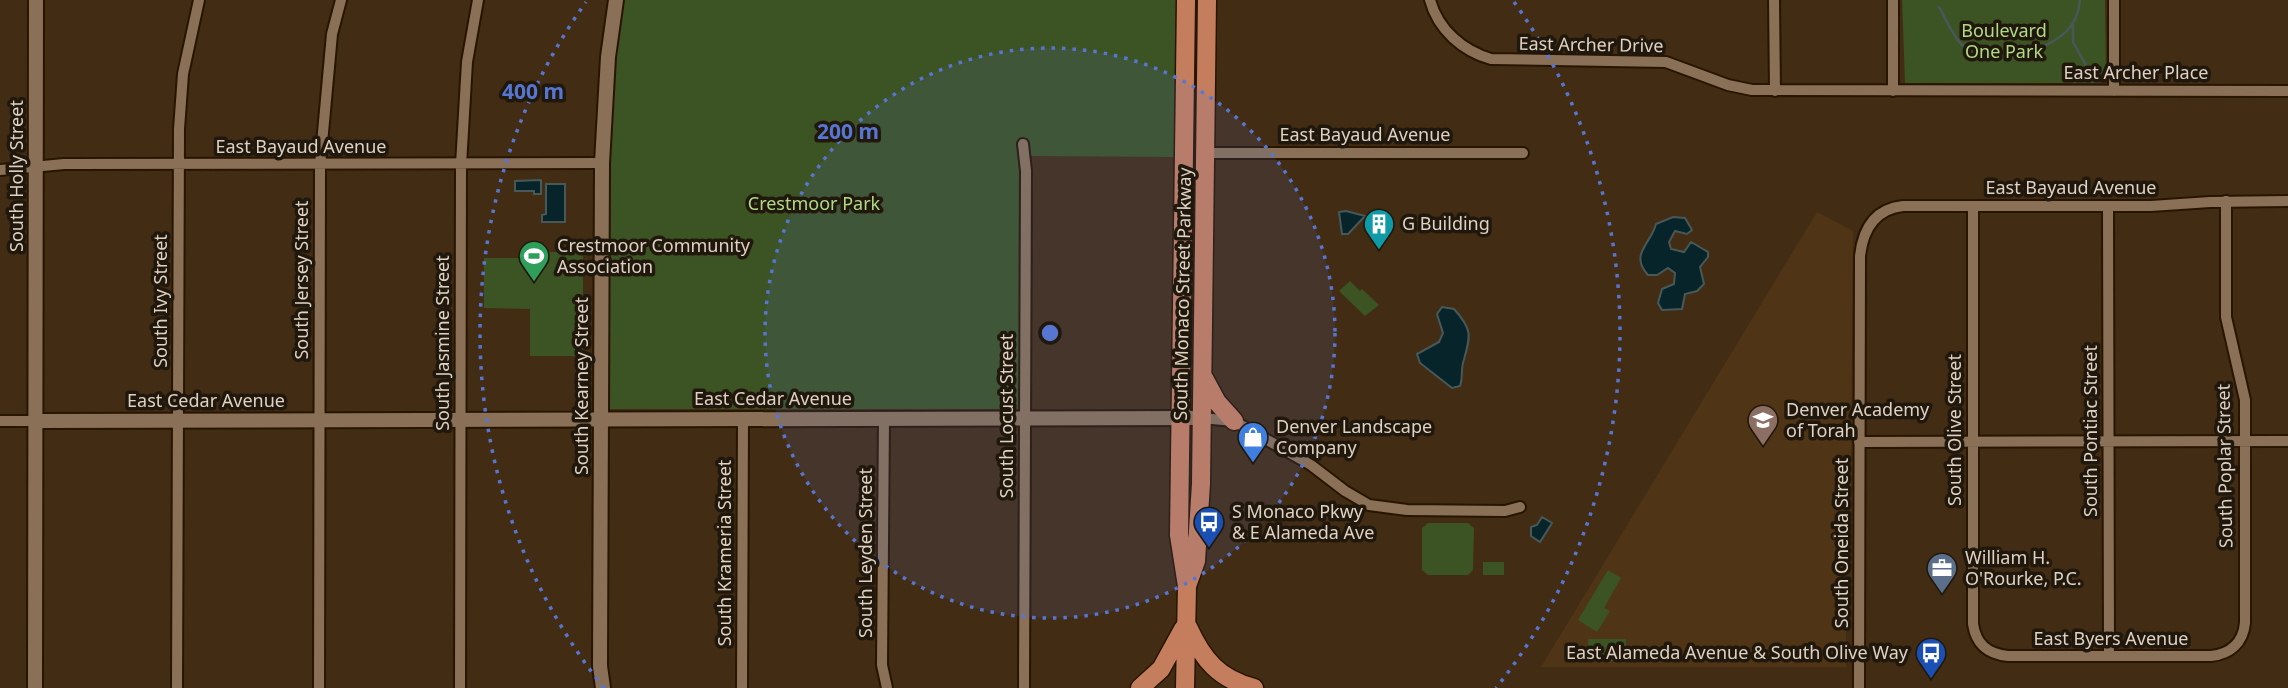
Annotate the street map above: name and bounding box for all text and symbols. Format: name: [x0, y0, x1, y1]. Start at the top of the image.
park label: Boulevard One Park: [1961, 18, 2047, 63]
street label: East Archer Drive: [1518, 31, 1664, 57]
street label: East Archer Place: [2064, 60, 2208, 84]
text: 400 m: [502, 77, 564, 105]
street label: South Holly Street: [4, 100, 28, 252]
text: 200 m: [817, 117, 879, 145]
street label: East Bayaud Avenue: [1279, 122, 1451, 146]
street label: East Bayaud Avenue: [215, 134, 387, 158]
street label: South Monaco Street Parkway: [1168, 166, 1196, 421]
street label: East Bayaud Avenue: [1985, 175, 2157, 199]
park label: Crestmoor Park: [748, 191, 881, 215]
street label: South Jersey Street: [289, 200, 313, 360]
building icon: G Building: [1362, 207, 1396, 251]
place label: G Building: [1402, 211, 1490, 235]
place label: Crestmoor Community Association: [557, 233, 751, 278]
street label: South Ivy Street: [148, 234, 172, 368]
sports icon: Crestmoor Community Association: [517, 239, 551, 283]
street label: South Jasmine Street: [430, 255, 454, 431]
street label: South Kearney Street: [569, 296, 593, 475]
centre of rings: [1038, 321, 1062, 345]
street label: South Locust Street: [994, 333, 1018, 498]
street label: South Pontiac Street: [2078, 345, 2102, 517]
street label: South Olive Street: [1942, 354, 1966, 506]
street label: South Poplar Street: [2211, 383, 2237, 548]
street label: East Cedar Avenue: [694, 386, 852, 410]
street label: East Cedar Avenue: [127, 388, 285, 412]
place label: Denver Academy of Torah: [1786, 397, 1930, 442]
school or university icon: Denver Academy of Torah: [1746, 403, 1780, 447]
place label: Denver Landscape Company: [1276, 414, 1432, 459]
shop icon: Denver Landscape Company: [1236, 420, 1270, 464]
street label: South Oneida Street: [1829, 457, 1853, 628]
street label: South Krameria Street: [712, 459, 736, 646]
street label: South Leyden Street: [853, 468, 877, 638]
place label: S Monaco Pkwy & E Alameda Ave: [1232, 499, 1374, 544]
bus stop icon: S Monaco Pkwy & E Alameda Ave: [1192, 505, 1226, 549]
place label: William H. O'Rourke, P.C.: [1965, 545, 2082, 590]
office icon: William H. O'Rourke, P.C.: [1925, 551, 1959, 595]
street label: East Byers Avenue: [2034, 626, 2188, 650]
bus stop icon: East Alameda Avenue & South Olive Way: [1914, 636, 1948, 680]
place label: East Alameda Avenue & South Olive Way: [1566, 640, 1909, 664]

